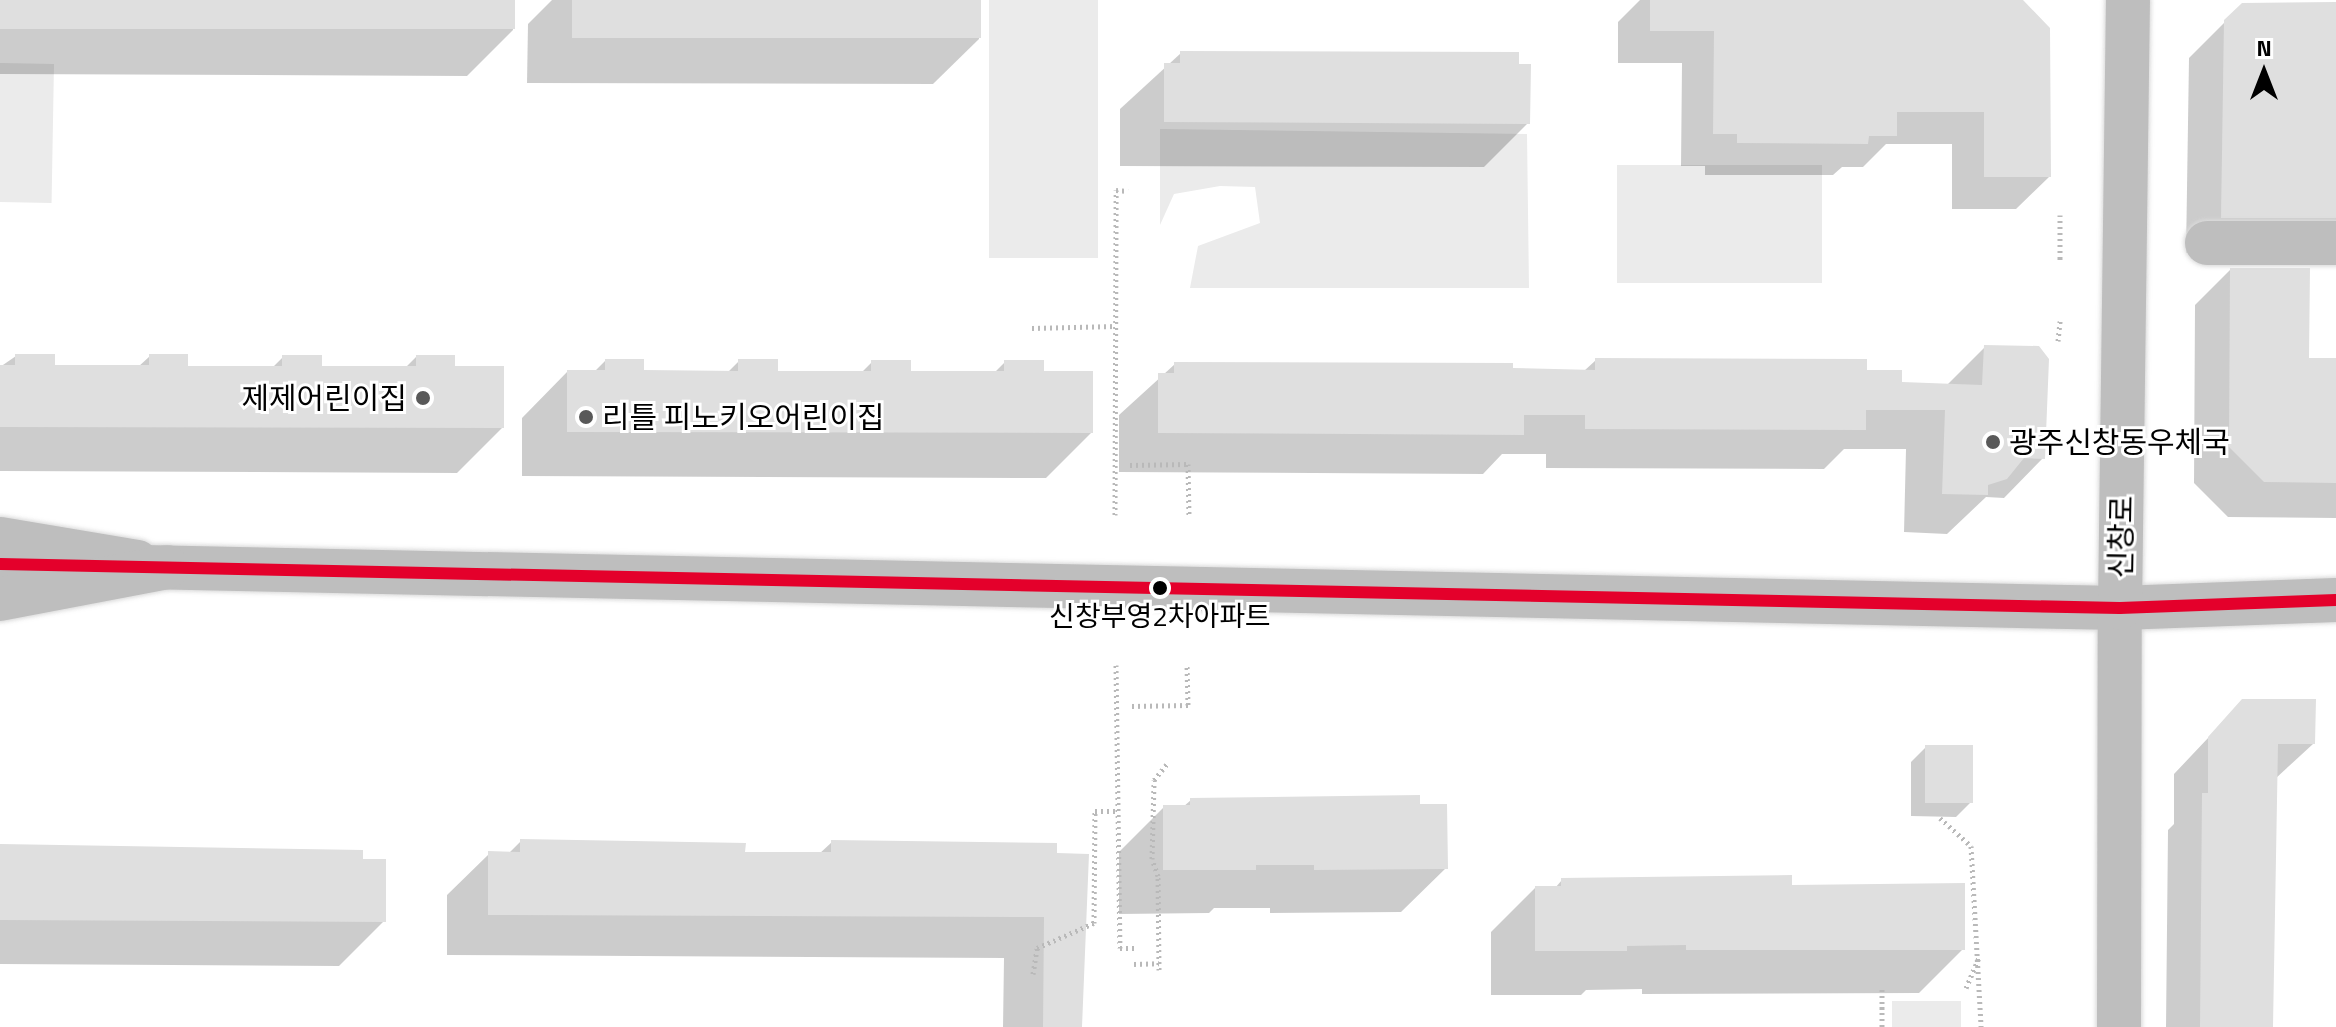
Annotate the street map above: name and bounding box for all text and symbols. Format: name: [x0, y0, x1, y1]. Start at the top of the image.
text: N: [2256, 31, 2272, 65]
north arrow: [2224, 32, 2304, 112]
place label: 제제어린이집: [241, 380, 407, 416]
marker: 제제어린이집: [414, 389, 432, 407]
place label: 리틀 피노키오어린이집: [602, 399, 885, 435]
marker: 리틀 피노키오어린이집: [577, 408, 595, 426]
place label: 광주신창동우체국: [2009, 424, 2230, 460]
marker: 광주신창동우체국: [1984, 433, 2002, 451]
street label: 신창로: [2102, 495, 2140, 579]
marker: 신창부영2차아파트: [1152, 580, 1168, 596]
place label: 신창부영2차아파트: [1049, 599, 1271, 633]

